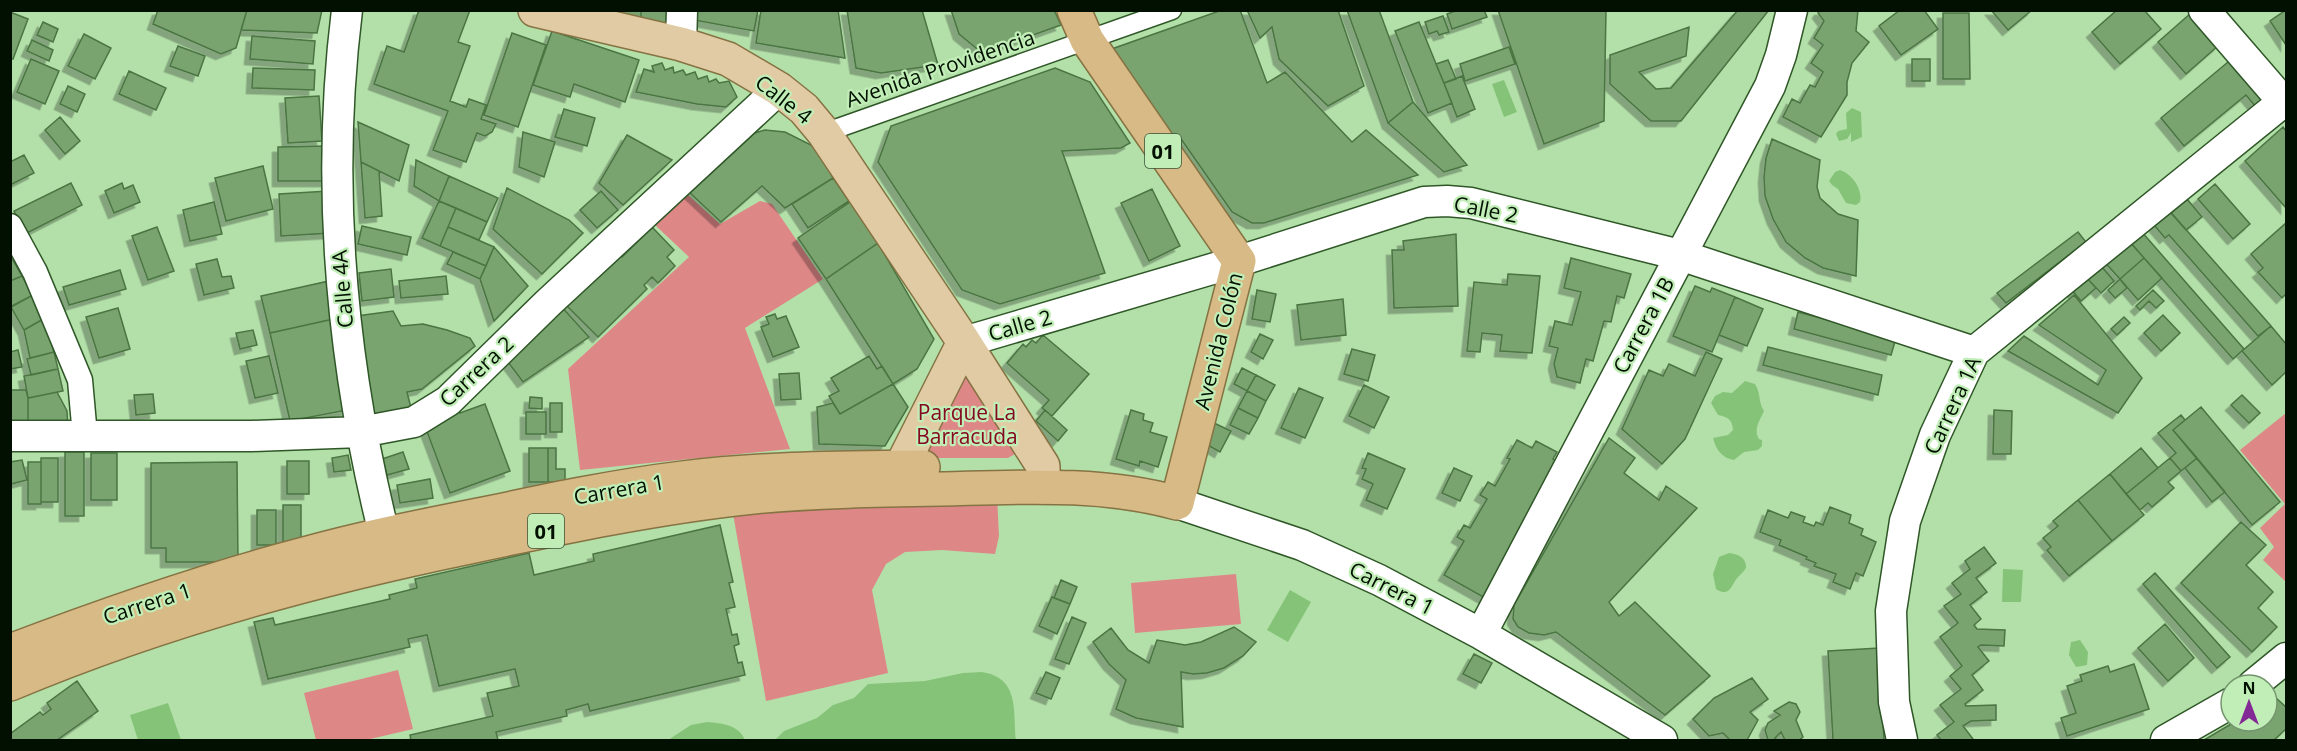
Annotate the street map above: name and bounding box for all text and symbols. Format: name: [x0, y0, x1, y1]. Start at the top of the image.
street label: Avenida Providencia: [842, 23, 1038, 113]
street label: Calle 4: [750, 68, 818, 130]
road number: 01: [1145, 134, 1181, 168]
street label: Calle 2: [1452, 189, 1520, 229]
street label: Calle 4A: [325, 248, 359, 329]
street label: Avenida Colón: [1187, 270, 1249, 412]
street label: Carrera 1B: [1606, 272, 1680, 378]
street label: Calle 2: [985, 303, 1055, 347]
street label: Carrera 2: [433, 330, 519, 412]
street label: Carrera 1A: [1917, 351, 1987, 458]
park label: Parque La Barracuda: [916, 398, 1018, 450]
street label: Carrera 1: [571, 467, 667, 511]
road number: 01: [528, 514, 564, 548]
street label: Carrera 1: [1345, 555, 1439, 621]
street label: Carrera 1: [99, 576, 195, 630]
north arrow: [2219, 673, 2279, 733]
text: N: [2242, 677, 2256, 699]

